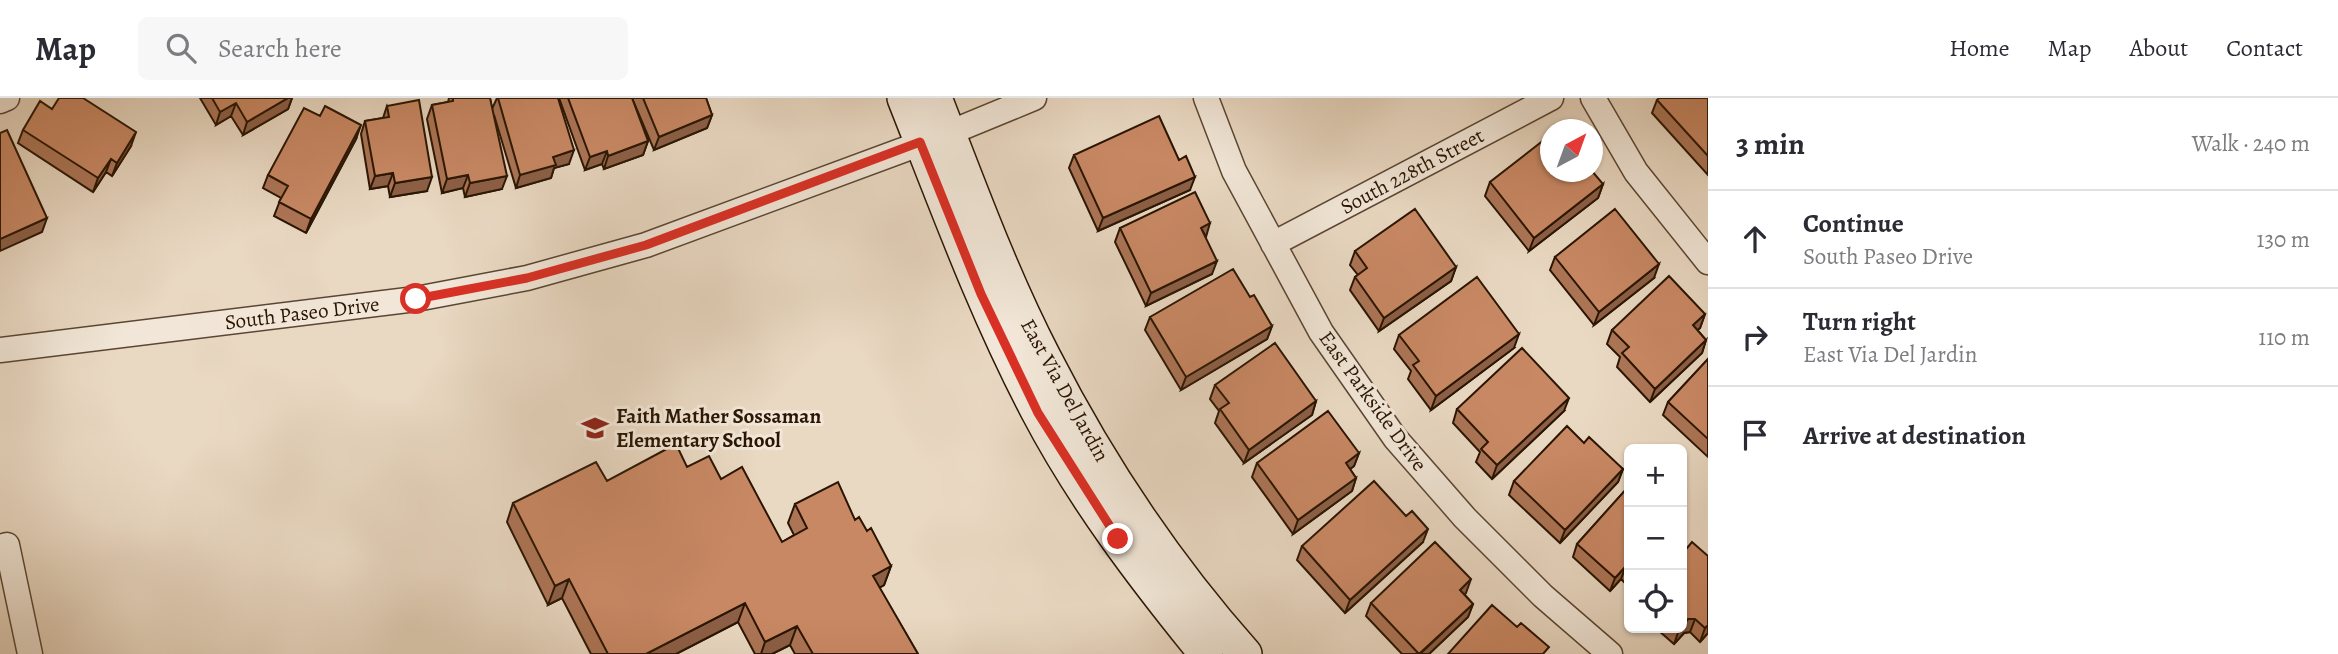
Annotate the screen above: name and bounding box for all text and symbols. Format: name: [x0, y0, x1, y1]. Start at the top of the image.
search box: [138, 17, 628, 80]
text: Map: [35, 26, 96, 71]
icon: search: [162, 29, 200, 67]
text: Search here: [218, 31, 342, 66]
text: Home: [1949, 32, 2010, 64]
text: Map: [2048, 32, 2092, 64]
text: About: [2130, 32, 2188, 64]
text: Contact: [2226, 32, 2303, 64]
north arrow: [1540, 119, 1603, 182]
street label: South 228th Street: [1335, 121, 1489, 221]
text: 3 min: [1736, 124, 1805, 164]
text: Walk · 240 m: [2192, 128, 2310, 159]
text: Continue: [1803, 206, 1904, 241]
icon: ahead: [1736, 220, 1774, 258]
text: 130 m: [2257, 224, 2310, 255]
text: South Paseo Drive: [1803, 241, 1973, 272]
route start: [400, 283, 431, 314]
street label: South Paseo Drive: [223, 290, 381, 336]
text: Turn right: [1803, 304, 1916, 339]
street label: East Via Del Jardin: [1014, 314, 1116, 466]
icon: right: [1736, 318, 1774, 356]
text: 110 m: [2258, 322, 2310, 353]
street label: East Parkside Drive: [1313, 325, 1433, 477]
text: East Via Del Jardin: [1803, 339, 1977, 370]
place label: Faith Mather Sossaman Elementary School: [616, 402, 821, 454]
school or university icon: Faith Mather Sossaman Elementary School: [580, 413, 610, 443]
icon: arrive: [1736, 416, 1774, 454]
text: Arrive at destination: [1803, 418, 2026, 453]
map controls: [1624, 444, 1687, 633]
button: +: [1624, 444, 1687, 507]
button: −: [1624, 507, 1687, 570]
route end: [1102, 523, 1133, 554]
button: locate: [1624, 570, 1687, 633]

